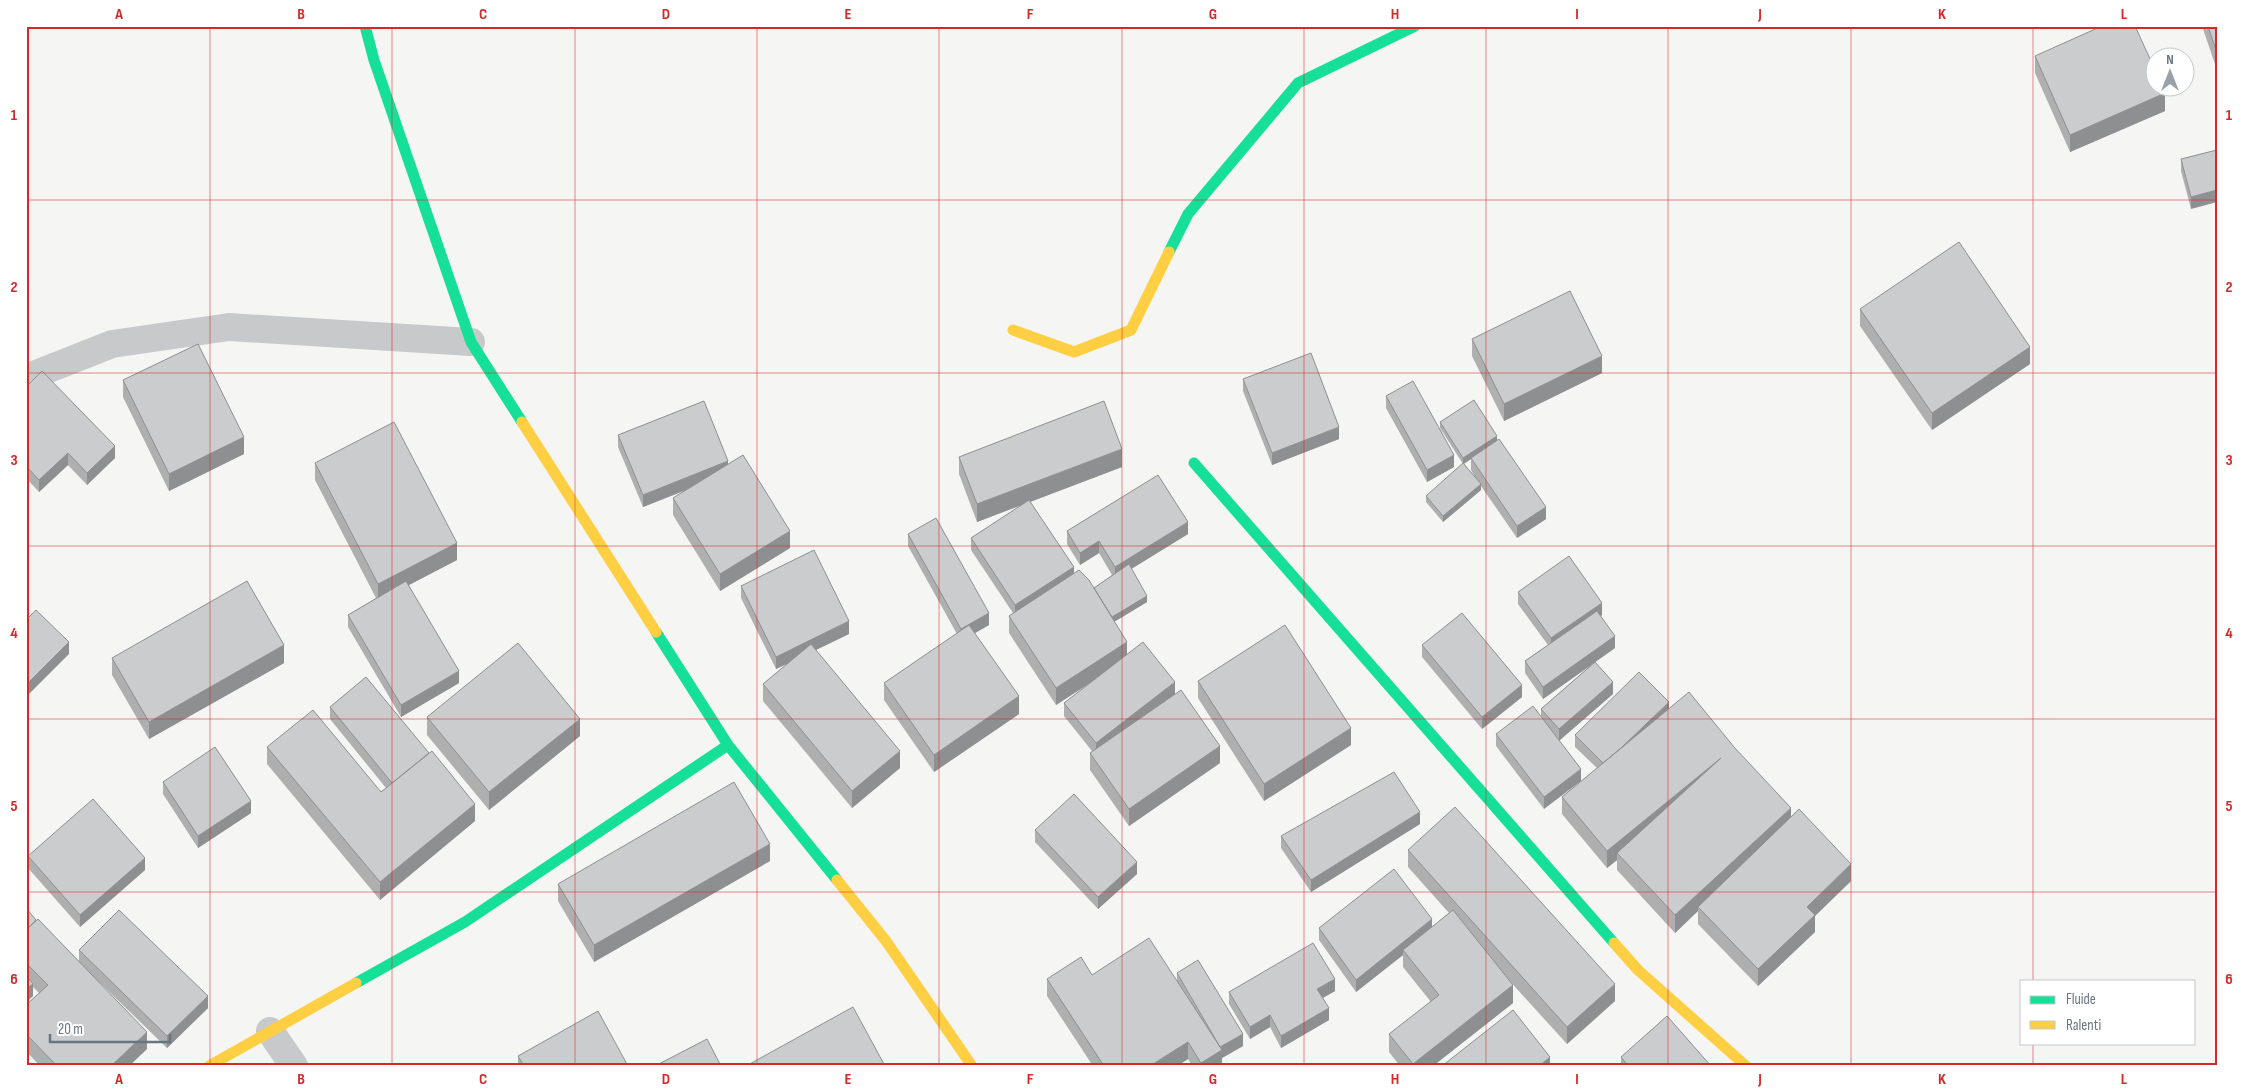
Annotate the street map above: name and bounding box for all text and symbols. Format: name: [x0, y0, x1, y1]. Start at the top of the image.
text: A: [114, 5, 123, 24]
text: B: [297, 5, 305, 24]
text: C: [479, 5, 487, 24]
text: D: [662, 5, 670, 24]
text: E: [845, 5, 852, 24]
text: F: [1027, 5, 1034, 24]
text: G: [1209, 5, 1217, 24]
text: H: [1391, 5, 1399, 24]
text: I: [1575, 5, 1579, 24]
text: J: [1757, 5, 1762, 24]
text: K: [1938, 5, 1946, 24]
text: L: [2121, 5, 2128, 24]
north arrow: [2146, 48, 2196, 98]
text: N: [2166, 51, 2174, 68]
text: 1: [11, 106, 18, 125]
text: 1: [2226, 106, 2233, 125]
text: 2: [10, 278, 18, 297]
text: 2: [2225, 278, 2233, 297]
text: 3: [10, 451, 18, 470]
text: 3: [2225, 451, 2233, 470]
text: 4: [10, 624, 18, 643]
text: 4: [2225, 624, 2233, 643]
text: 5: [10, 797, 18, 816]
text: 5: [2225, 797, 2233, 816]
text: 6: [10, 970, 18, 989]
text: 6: [2225, 970, 2233, 989]
legend: [2020, 980, 2196, 1044]
text: Fluide: [2066, 990, 2096, 1009]
scale bar: [50, 1012, 170, 1044]
text: Ralenti: [2066, 1016, 2101, 1035]
text: 20 m: [58, 1020, 83, 1039]
text: A: [114, 1070, 123, 1089]
text: B: [297, 1070, 305, 1089]
text: C: [479, 1070, 487, 1089]
text: D: [662, 1070, 670, 1089]
text: E: [845, 1070, 852, 1089]
text: F: [1027, 1070, 1034, 1089]
text: G: [1209, 1070, 1217, 1089]
text: H: [1391, 1070, 1399, 1089]
text: I: [1575, 1070, 1579, 1089]
text: J: [1757, 1070, 1762, 1089]
text: K: [1938, 1070, 1946, 1089]
text: L: [2121, 1070, 2128, 1089]

